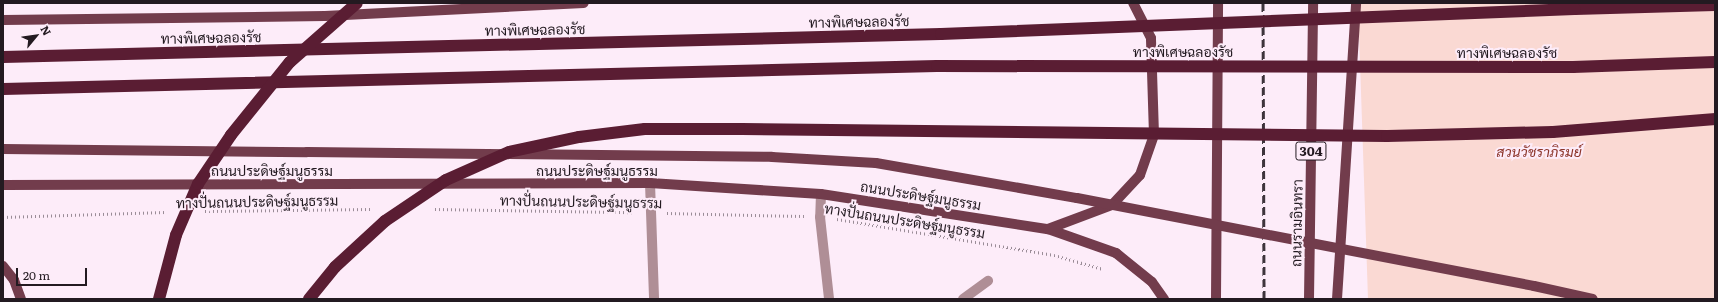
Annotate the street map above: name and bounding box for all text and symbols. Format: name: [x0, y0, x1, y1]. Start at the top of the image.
street label: ทางพิเศษฉลองรัช: [809, 12, 909, 30]
north arrow: [16, 16, 56, 56]
street label: ทางพิเศษฉลองรัช: [485, 20, 585, 38]
text: N: [37, 22, 56, 38]
street label: ทางพิเศษฉลองรัช: [161, 28, 261, 46]
street label: ทางพิเศษฉลองรัช: [1133, 43, 1233, 59]
street label: ทางพิเศษฉลองรัช: [1457, 44, 1557, 60]
road number: 304: [1295, 140, 1327, 162]
park label: สวนวัชราภิรมย์: [1496, 143, 1582, 159]
street label: ถนนประดิษฐ์มนูธรรม: [211, 162, 333, 178]
street label: ถนนประดิษฐ์มนูธรรม: [536, 162, 658, 178]
street label: ถนนประดิษฐ์มนูธรรม: [859, 177, 983, 213]
street label: ถนนรามอินทรา: [1287, 179, 1305, 267]
street label: ทางปั่นถนนประดิษฐ์มนูธรรม: [176, 191, 338, 211]
street label: ทางปั่นถนนประดิษฐ์มนูธรรม: [500, 191, 662, 211]
street label: ทางปั่นถนนประดิษฐ์มนูธรรม: [823, 199, 987, 241]
scale bar: [18, 260, 89, 286]
text: 20 m: [23, 266, 50, 284]

